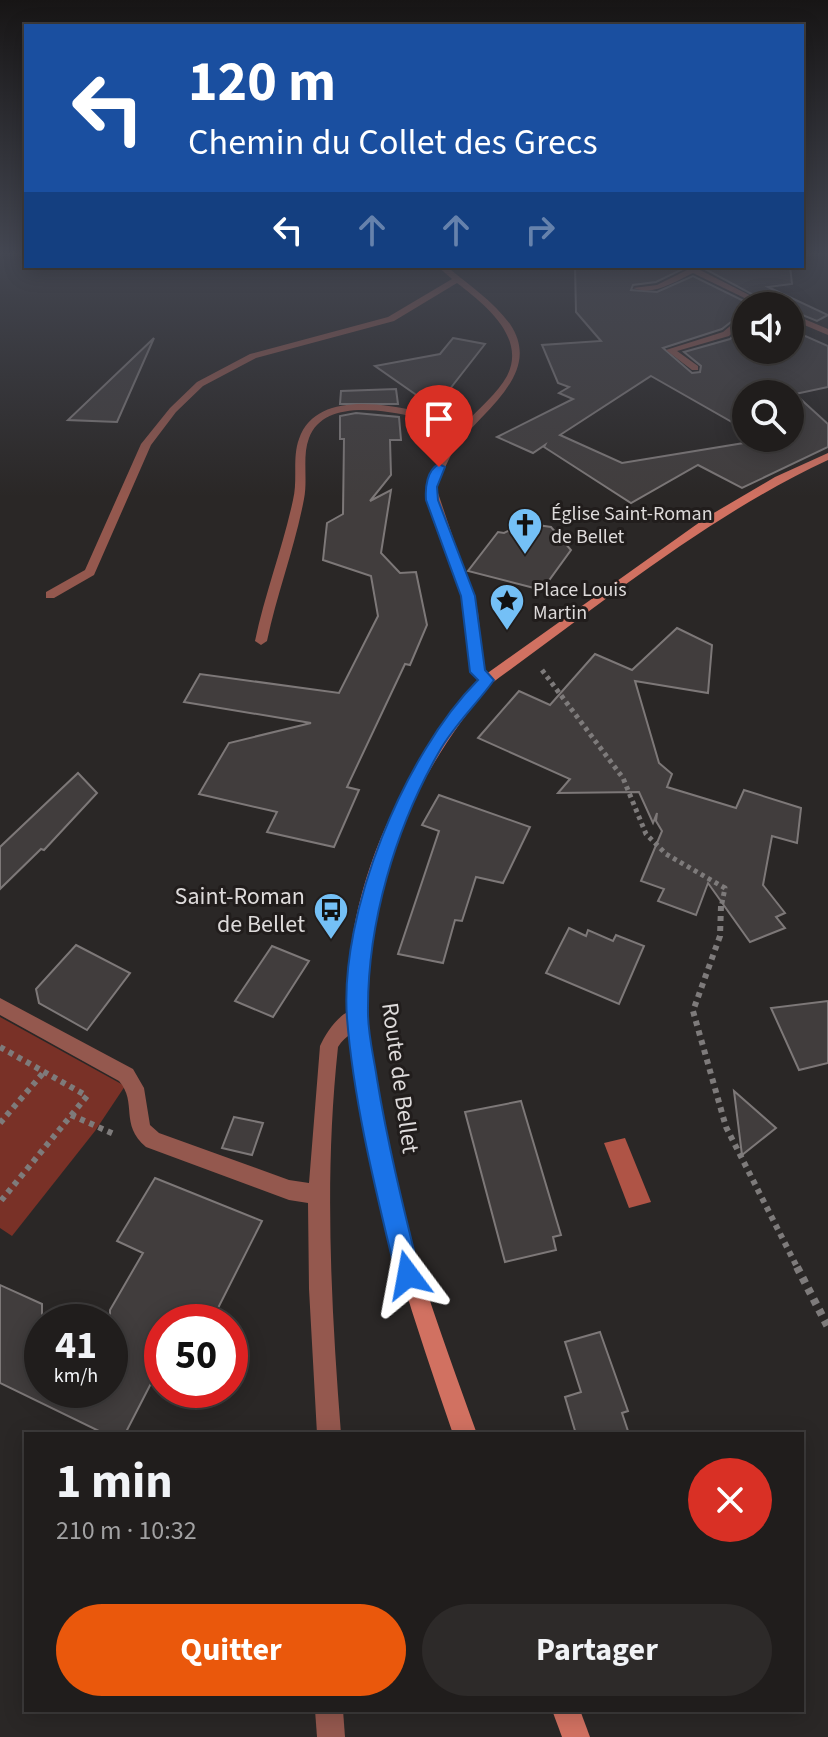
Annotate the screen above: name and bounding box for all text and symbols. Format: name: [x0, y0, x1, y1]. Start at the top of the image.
text: 120 m: [188, 43, 336, 122]
icon: left: [56, 56, 160, 160]
text: Chemin du Collet des Grecs: [188, 117, 597, 168]
icon: left: [266, 208, 310, 252]
icon: ahead: [350, 208, 394, 252]
icon: ahead: [434, 208, 478, 252]
icon: right: [518, 208, 562, 252]
map controls: [732, 292, 804, 452]
button: sound: [732, 292, 804, 364]
button: search: [732, 380, 804, 452]
pin: [405, 385, 473, 467]
icon: arrive: [417, 397, 461, 441]
place label: Église Saint-Roman de Bellet: [551, 500, 713, 551]
church icon: Église Saint-Roman de Bellet: [506, 506, 544, 556]
place label: Place Louis Martin: [533, 576, 627, 627]
place icon: Place Louis Martin: [488, 582, 526, 632]
place label: Saint-Roman de Bellet: [175, 879, 305, 942]
bus stop icon: Saint-Roman de Bellet: [312, 891, 350, 941]
street label: Route de Bellet: [372, 1000, 428, 1156]
position arrow: [366, 1233, 450, 1317]
speed limit sign: 50: [144, 1304, 248, 1408]
text: 41: [55, 1317, 97, 1374]
text: km/h: [54, 1362, 98, 1390]
text: 1 min: [56, 1448, 173, 1516]
button: close: [688, 1458, 772, 1542]
text: 210 m · 10:32: [56, 1512, 197, 1549]
button: Quitter: [56, 1604, 406, 1696]
button: Partager: [422, 1604, 772, 1696]

